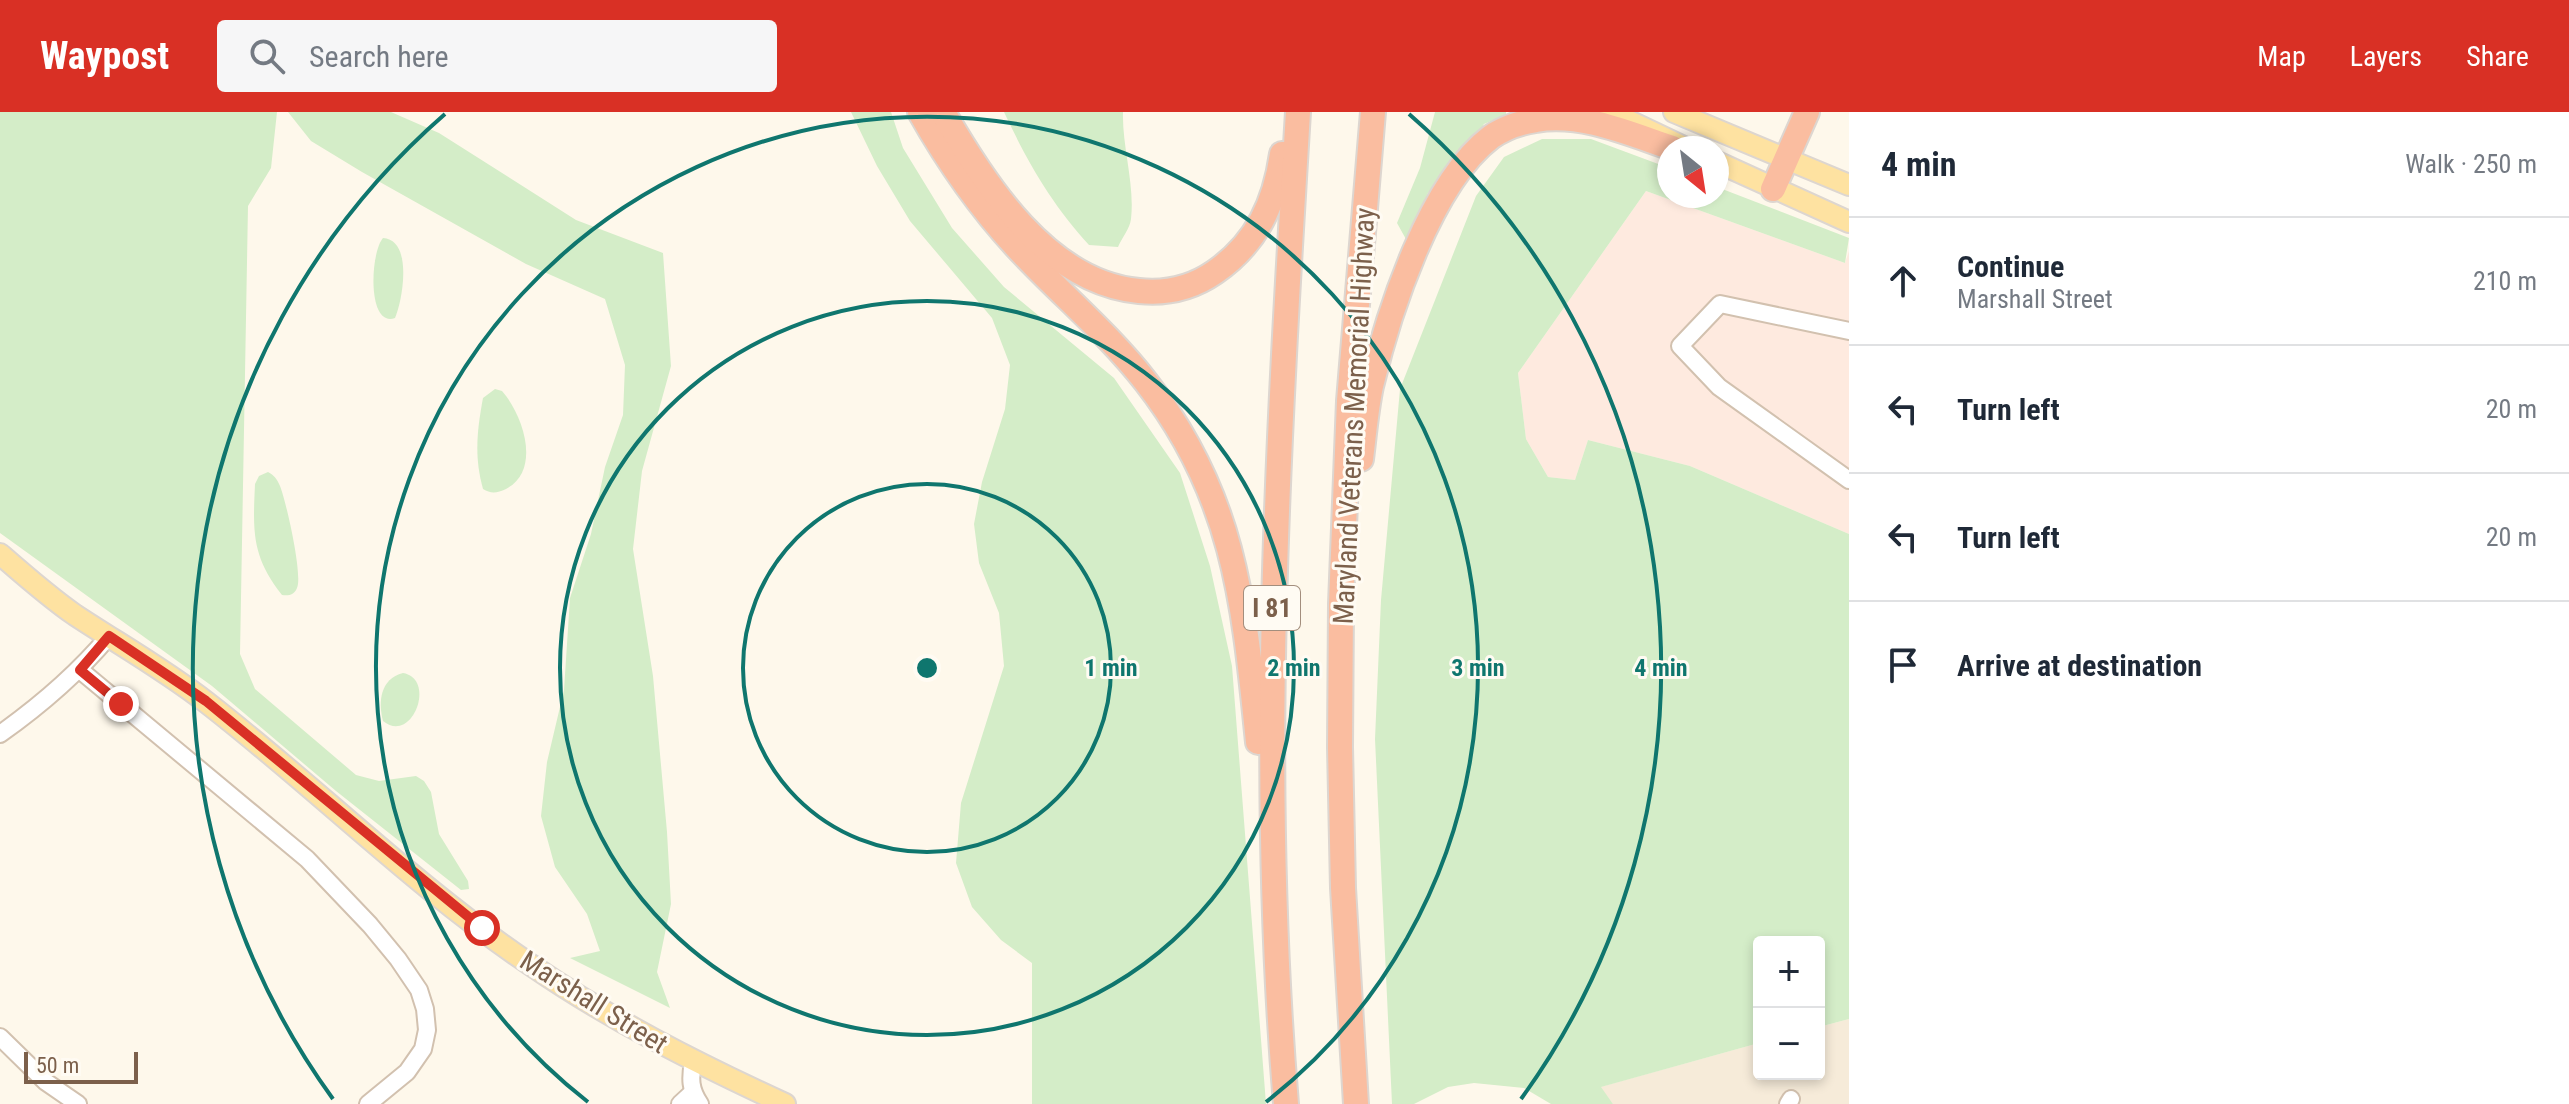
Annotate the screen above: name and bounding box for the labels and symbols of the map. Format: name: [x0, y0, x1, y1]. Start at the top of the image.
north arrow: [1657, 136, 1729, 208]
street label: Maryland Veterans Memorial Highway: [1327, 206, 1381, 625]
road number: I 81: [1244, 586, 1300, 630]
centre of rings: [913, 654, 941, 682]
text: 1 min: [1084, 654, 1138, 682]
text: 2 min: [1267, 654, 1321, 682]
text: 3 min: [1451, 654, 1505, 682]
text: 4 min: [1634, 654, 1688, 682]
route end: [103, 686, 139, 722]
route start: [464, 910, 500, 946]
street label: Marshall Street: [514, 944, 674, 1060]
scale bar: [24, 1048, 138, 1084]

